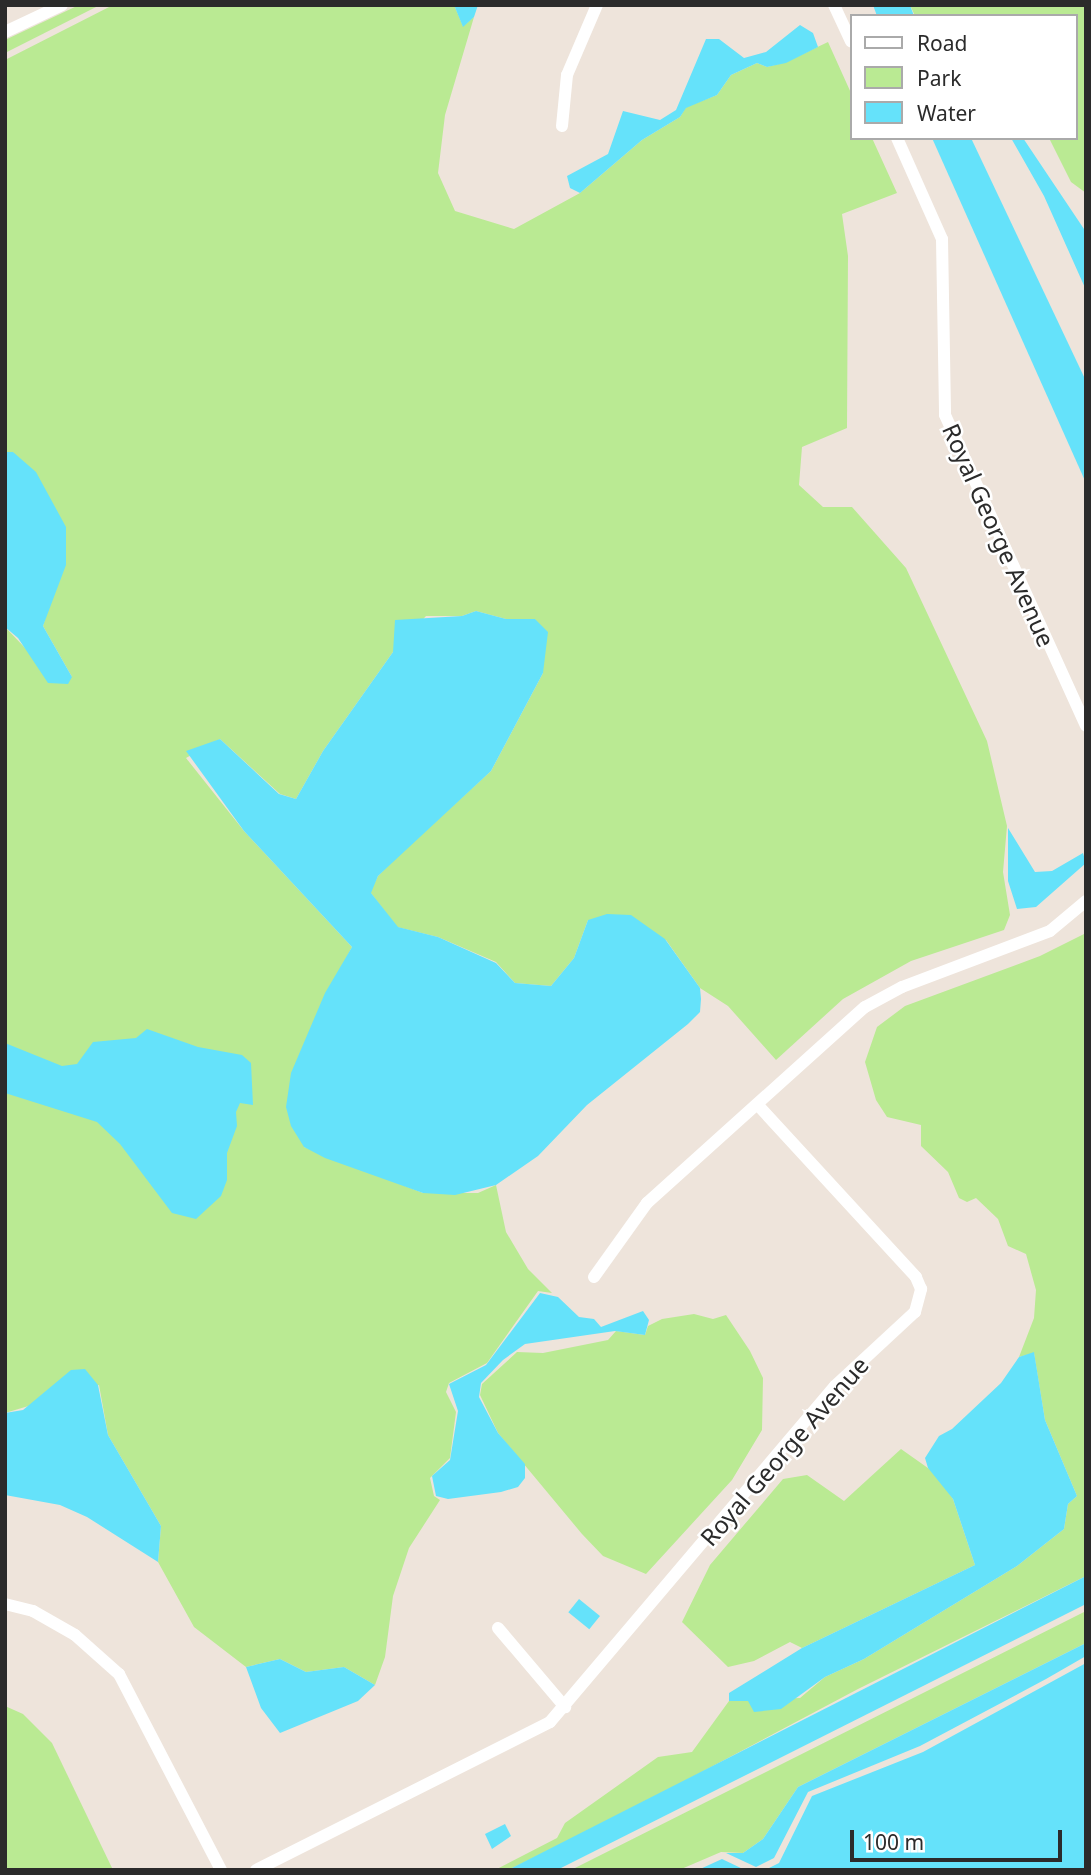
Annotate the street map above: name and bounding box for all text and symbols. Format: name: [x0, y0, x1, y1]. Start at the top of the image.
legend: [850, 14, 1077, 140]
text: Road: [917, 29, 967, 57]
text: Park: [917, 64, 961, 92]
text: Water: [917, 99, 976, 127]
street label: Royal George Avenue: [937, 419, 1061, 651]
street label: Royal George Avenue: [694, 1351, 874, 1551]
scale bar: [853, 1815, 1065, 1859]
text: 100 m: [863, 1828, 924, 1856]

